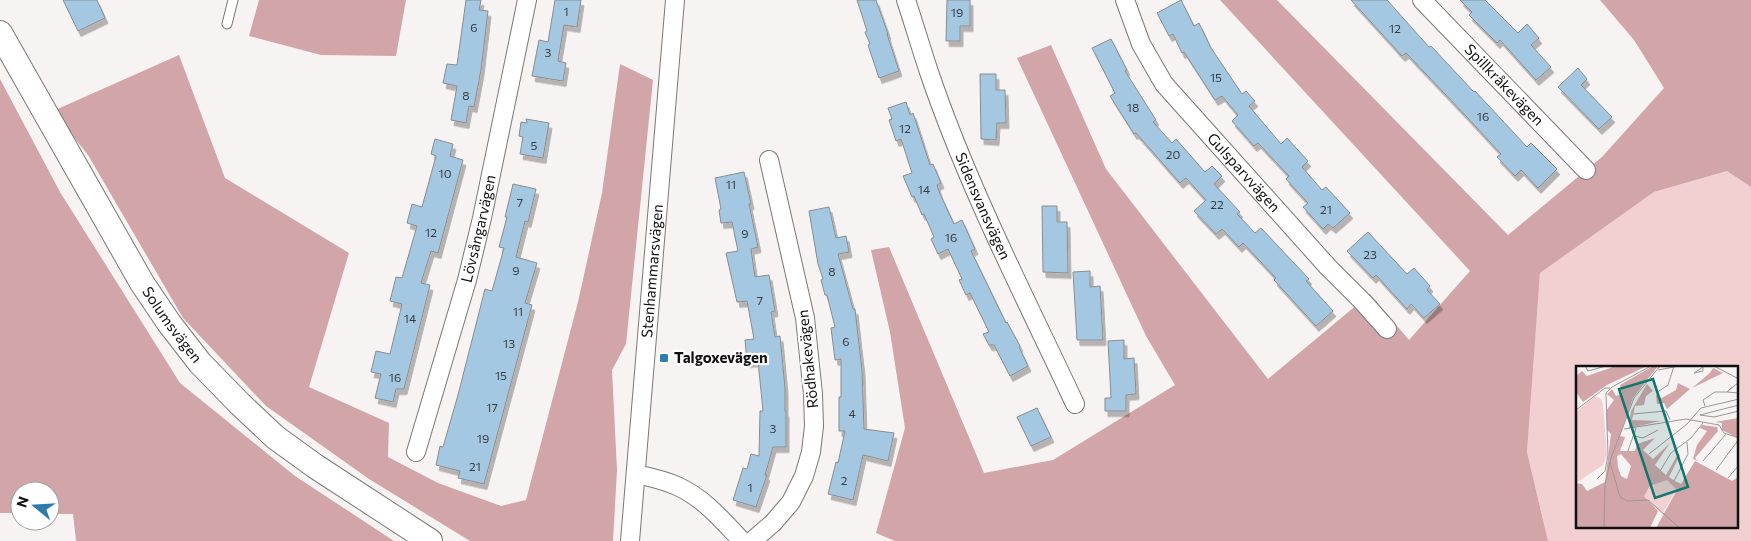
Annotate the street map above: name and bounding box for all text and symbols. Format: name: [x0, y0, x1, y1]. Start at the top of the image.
house number: 1: [563, 4, 569, 18]
house number: 19: [951, 5, 963, 19]
house number: 6: [470, 20, 478, 34]
house number: 12: [1389, 21, 1401, 35]
street label: Spillkråkevägen: [1461, 40, 1548, 129]
house number: 3: [545, 45, 552, 59]
house number: 15: [1210, 70, 1222, 84]
house number: 8: [462, 88, 470, 102]
house number: 18: [1127, 100, 1139, 114]
house number: 16: [1477, 109, 1489, 123]
house number: 12: [899, 121, 911, 135]
street label: Gulsparvvägen: [1204, 129, 1284, 215]
house number: 5: [531, 138, 538, 152]
house number: 20: [1166, 147, 1180, 161]
street label: Sidensvansvägen: [952, 149, 1015, 262]
house number: 10: [439, 166, 452, 180]
street label: Lövsångarvägen: [457, 173, 499, 284]
house number: 11: [726, 177, 736, 191]
house number: 14: [918, 182, 930, 196]
house number: 7: [517, 195, 523, 209]
house number: 22: [1210, 197, 1224, 211]
house number: 21: [1320, 202, 1332, 216]
street label: Stenhammarsvägen: [637, 203, 666, 338]
house number: 12: [425, 225, 437, 239]
house number: 9: [741, 226, 749, 240]
house number: 16: [945, 230, 957, 244]
house number: 23: [1363, 247, 1377, 261]
house number: 9: [512, 263, 520, 277]
house number: 8: [828, 264, 836, 278]
street label: Solumsvägen: [139, 283, 206, 366]
house number: 7: [757, 293, 763, 307]
house number: 11: [513, 304, 523, 318]
street label: Rödhakevägen: [793, 309, 821, 409]
house number: 14: [404, 311, 416, 325]
house number: 6: [842, 334, 850, 348]
house number: 13: [503, 336, 515, 350]
place label: Talgoxevägen: [674, 348, 768, 366]
marker: Talgoxevägen: [658, 352, 670, 364]
inset map: [1576, 366, 1738, 528]
house number: 15: [495, 368, 507, 382]
house number: 16: [389, 370, 401, 384]
house number: 17: [486, 400, 498, 414]
house number: 4: [848, 406, 856, 420]
house number: 3: [770, 421, 777, 435]
house number: 19: [477, 431, 489, 445]
house number: 21: [469, 459, 481, 473]
house number: 2: [841, 473, 848, 487]
house number: 1: [747, 480, 753, 494]
north arrow: [10, 481, 60, 531]
text: N: [12, 494, 32, 509]

